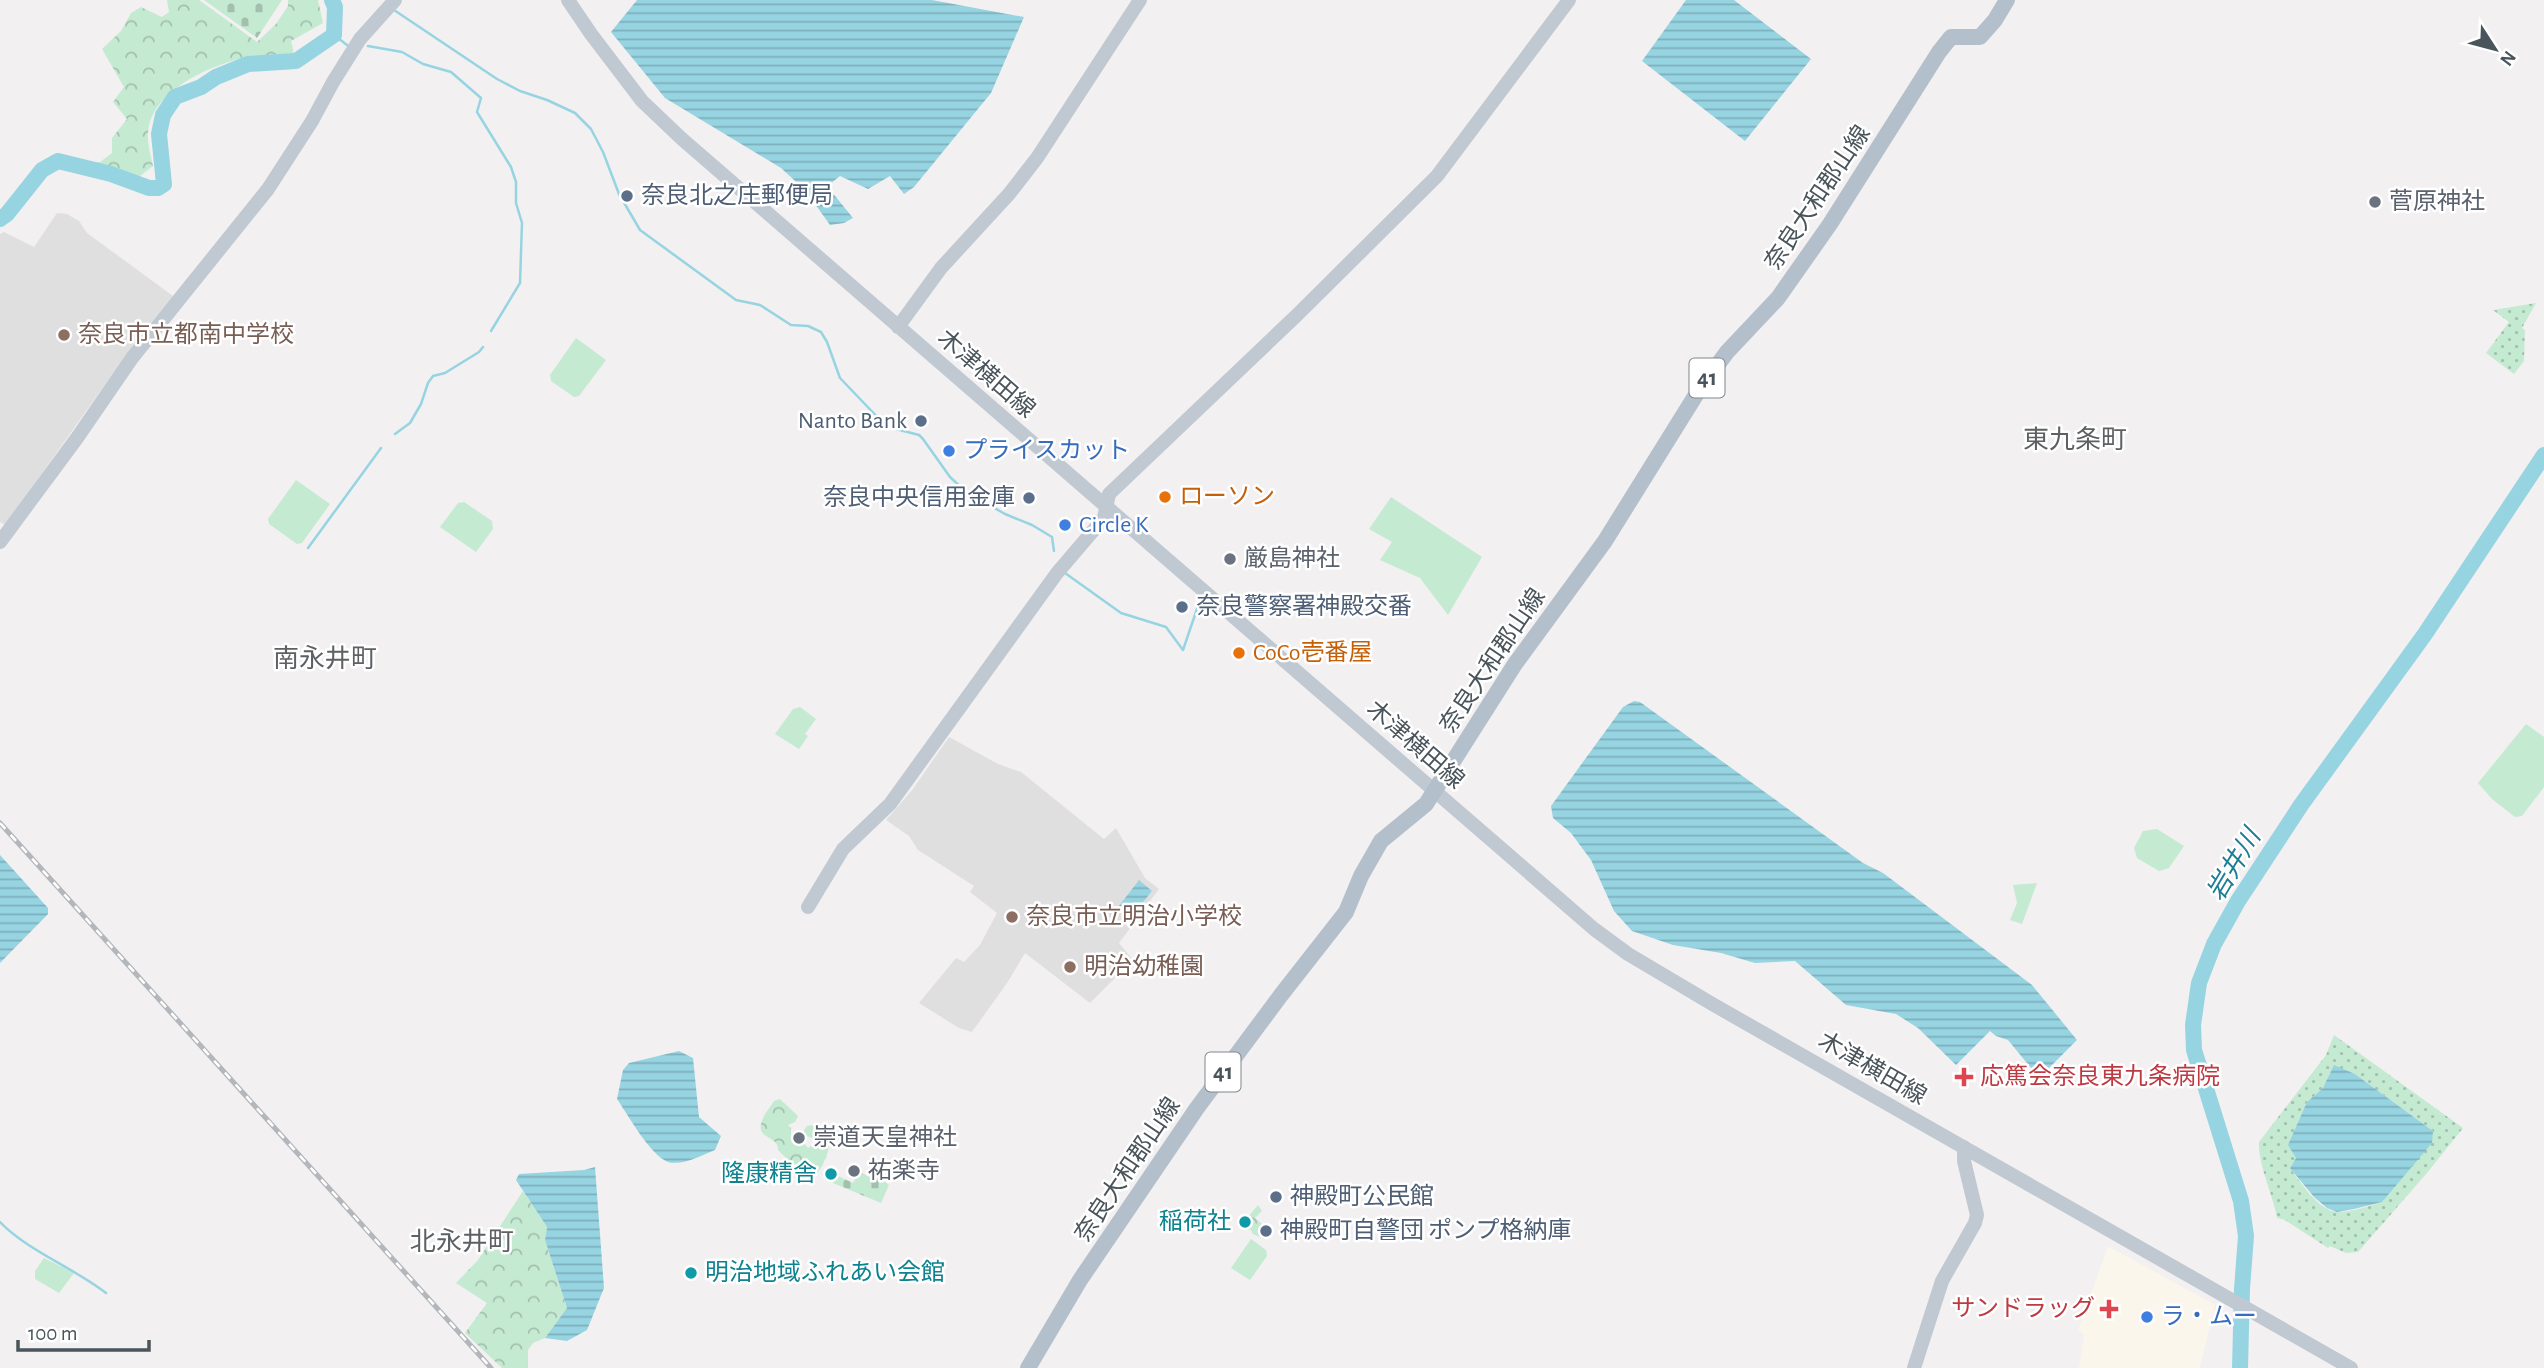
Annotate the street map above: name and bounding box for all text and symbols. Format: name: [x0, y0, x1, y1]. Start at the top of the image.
north arrow: [2460, 14, 2530, 84]
text: N: [2496, 47, 2519, 69]
street label: 奈良大和郡山線: [1759, 121, 1875, 274]
place label: 奈良北之庄郵便局: [641, 182, 833, 208]
marker: 奈良北之庄郵便局: [619, 188, 635, 204]
place label: 菅原神社: [2389, 188, 2485, 214]
marker: 菅原神社: [2367, 194, 2383, 210]
place label: 奈良市立都南中学校: [78, 321, 294, 347]
street label: 木津横田線: [933, 324, 1040, 422]
marker: 奈良市立都南中学校: [56, 327, 72, 343]
road number: 41: [1690, 358, 1724, 398]
place label: Nanto Bank: [798, 409, 907, 433]
marker: Nanto Bank: [913, 413, 929, 429]
district label: 東九条町: [2023, 425, 2127, 453]
place label: プライスカット: [963, 438, 1130, 463]
marker: プライスカット: [941, 443, 957, 459]
place label: 奈良中央信用金庫: [823, 484, 1015, 510]
place label: ローソン: [1179, 485, 1275, 509]
marker: ローソン: [1157, 489, 1173, 505]
marker: 奈良中央信用金庫: [1021, 490, 1037, 506]
place label: Circle K: [1079, 513, 1149, 537]
marker: Circle K: [1057, 517, 1073, 533]
place label: 厳島神社: [1244, 545, 1340, 571]
marker: 厳島神社: [1222, 551, 1238, 567]
street label: 奈良大和郡山線: [1434, 584, 1550, 737]
place label: 奈良警察署神殿交番: [1196, 593, 1412, 619]
marker: 奈良警察署神殿交番: [1174, 599, 1190, 615]
place label: CoCo壱番屋: [1253, 639, 1373, 665]
district label: 南永井町: [273, 645, 377, 672]
marker: CoCo壱番屋: [1231, 645, 1247, 661]
street label: 木津横田線: [1362, 695, 1469, 793]
water label: 岩井川: [2202, 822, 2267, 905]
place label: 奈良市立明治小学校: [1026, 903, 1242, 929]
marker: 奈良市立明治小学校: [1004, 909, 1020, 925]
place label: 明治幼稚園: [1084, 953, 1204, 979]
marker: 明治幼稚園: [1062, 959, 1078, 975]
street label: 木津横田線: [1814, 1027, 1931, 1109]
road number: 41: [1206, 1052, 1240, 1092]
place label: 応篤会奈良東九条病院: [1980, 1063, 2220, 1089]
marker: 応篤会奈良東九条病院: [1954, 1067, 1974, 1087]
street label: 奈良大和郡山線: [1069, 1093, 1185, 1246]
place label: 崇道天皇神社: [813, 1124, 957, 1150]
marker: 崇道天皇神社: [791, 1130, 807, 1146]
place label: 祐楽寺: [868, 1157, 940, 1183]
place label: 隆康精舎: [721, 1160, 817, 1186]
marker: 祐楽寺: [846, 1163, 862, 1179]
marker: 隆康精舎: [823, 1166, 839, 1182]
place label: 神殿町公民館: [1290, 1183, 1434, 1209]
marker: 神殿町公民館: [1268, 1189, 1284, 1205]
place label: 稲荷社: [1159, 1208, 1231, 1234]
marker: 稲荷社: [1237, 1214, 1253, 1230]
place label: 神殿町自警団 ポンプ格納庫: [1280, 1217, 1571, 1243]
marker: 神殿町自警団 ポンプ格納庫: [1258, 1223, 1274, 1239]
district label: 北永井町: [410, 1228, 514, 1255]
place label: 明治地域ふれあい会館: [705, 1259, 945, 1285]
marker: 明治地域ふれあい会館: [683, 1265, 699, 1281]
place label: サンドラッグ: [1951, 1295, 2095, 1321]
marker: サンドラッグ: [2101, 1301, 2117, 1317]
place label: ラ・ムー: [2161, 1305, 2257, 1329]
scale bar: [18, 1308, 149, 1352]
marker: ラ・ムー: [2139, 1309, 2155, 1325]
text: 100 m: [28, 1323, 78, 1344]

